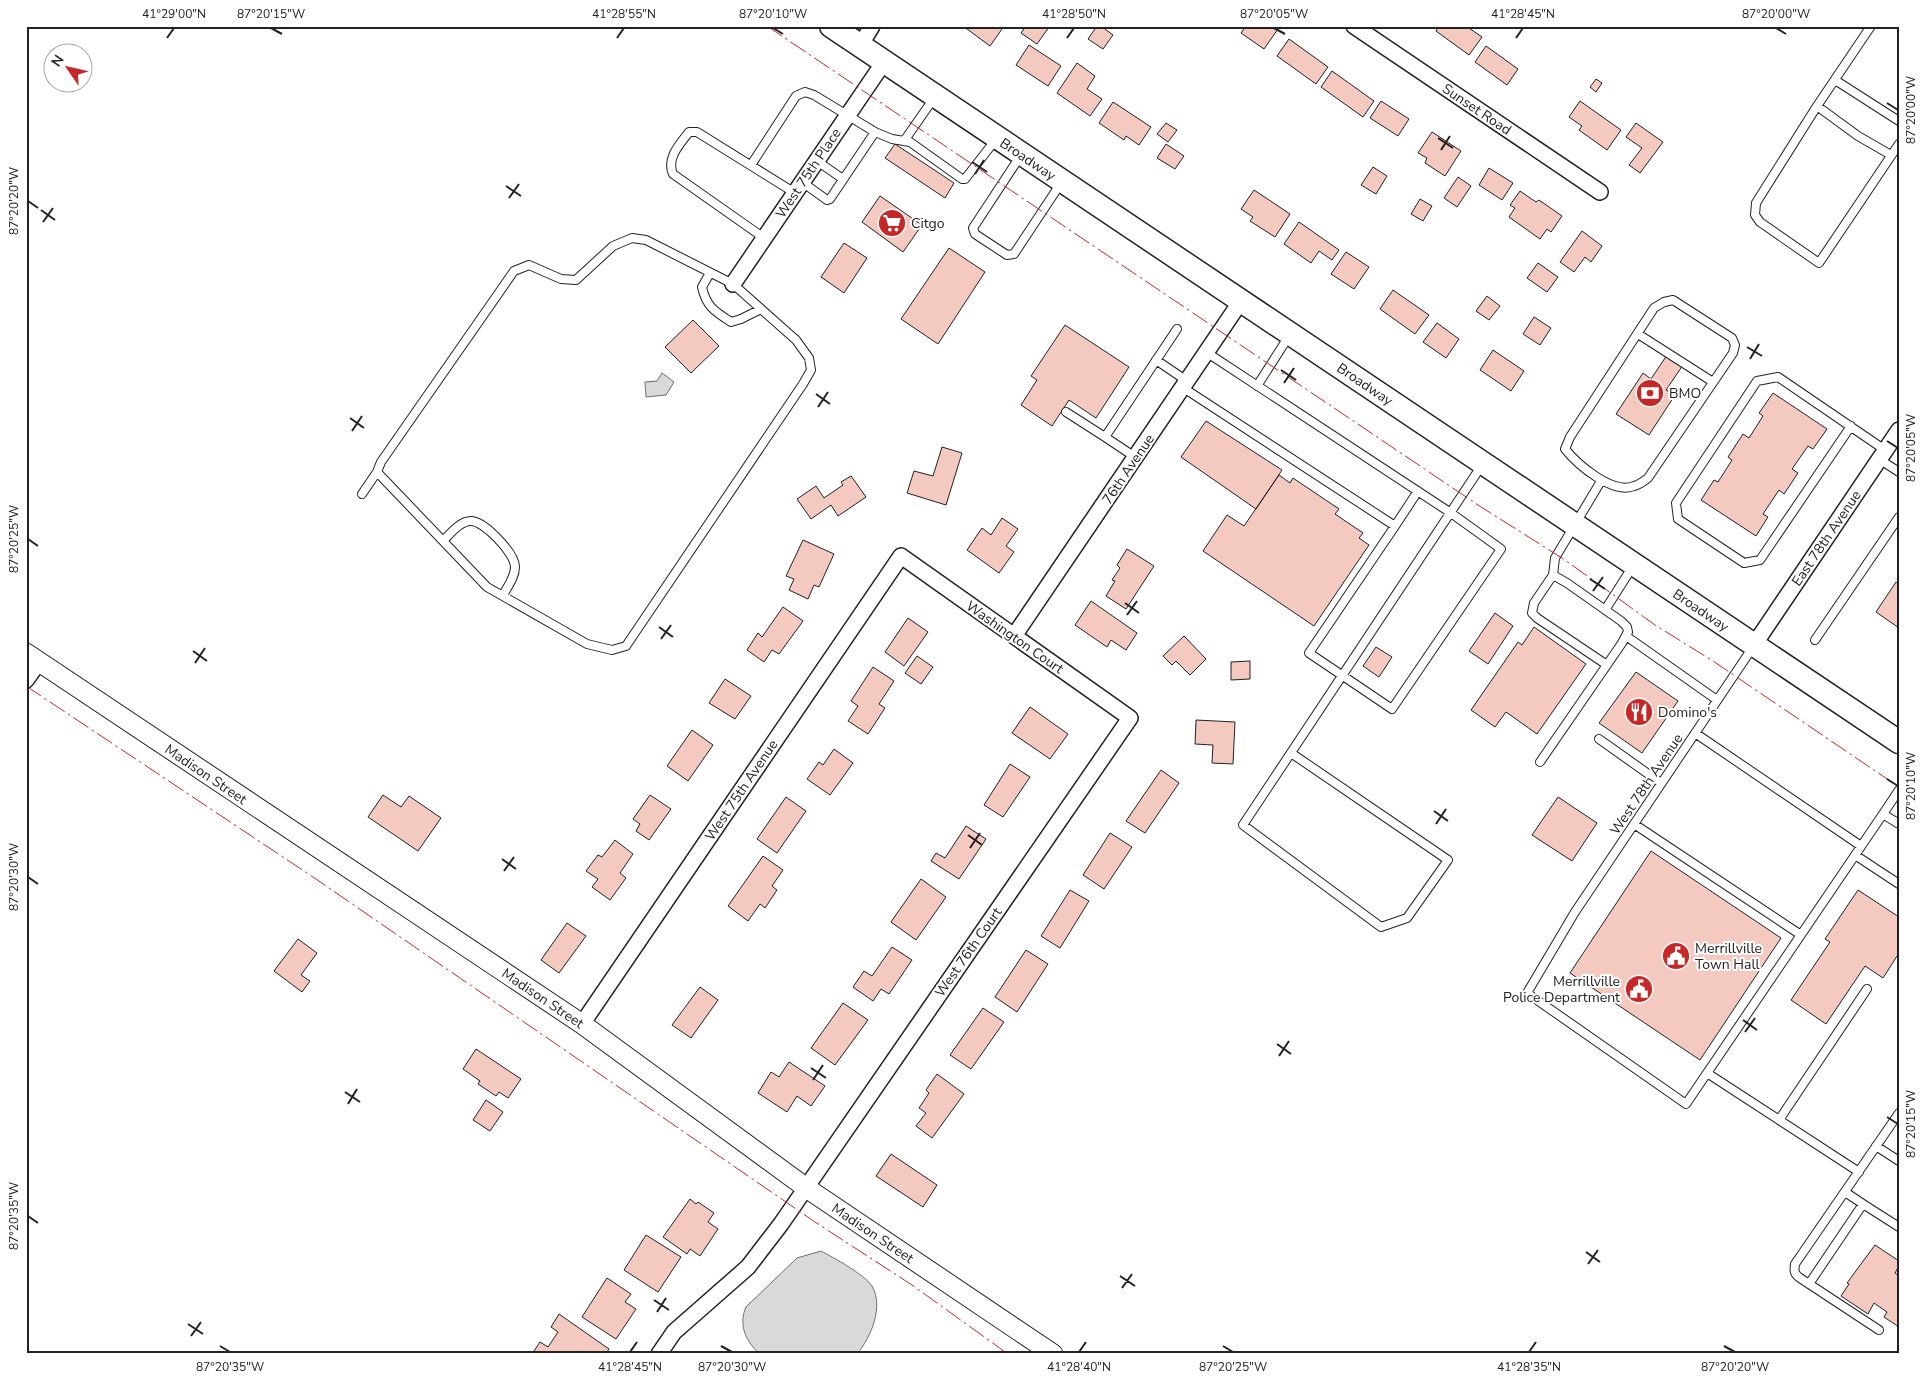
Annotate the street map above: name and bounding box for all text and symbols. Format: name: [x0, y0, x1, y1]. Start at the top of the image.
text: 41°29'00"N: [142, 6, 206, 22]
text: 87°20'15"W: [237, 6, 305, 22]
text: 41°28'55"N: [592, 6, 656, 22]
text: 87°20'10"W: [739, 6, 807, 22]
text: 41°28'50"N: [1042, 6, 1106, 22]
text: 87°20'05"W: [1240, 6, 1308, 22]
text: 41°28'45"N: [1491, 6, 1555, 22]
text: 87°20'00"W: [1742, 6, 1810, 22]
north arrow: [42, 42, 92, 92]
text: N: [47, 51, 68, 71]
text: 87°20'00"W: [1903, 76, 1919, 144]
street label: Sunset Road: [1438, 79, 1515, 140]
street label: West 75th Place: [771, 125, 846, 222]
street label: Broadway: [996, 134, 1060, 186]
text: 87°20'20"W: [6, 167, 22, 235]
supermarket icon: Citgo: [877, 208, 907, 238]
place label: Citgo: [911, 214, 945, 233]
street label: Broadway: [1333, 359, 1397, 411]
bank icon: BMO: [1635, 378, 1665, 408]
place label: BMO: [1669, 384, 1701, 403]
text: 87°20'05"W: [1903, 414, 1919, 482]
street label: 76th Avenue: [1098, 430, 1159, 508]
street label: East 78th Avenue: [1787, 487, 1865, 590]
text: 87°20'25"W: [6, 505, 22, 573]
street label: Broadway: [1669, 585, 1733, 637]
street label: Washington Court: [962, 597, 1067, 678]
restaurant icon: Domino's: [1624, 697, 1654, 727]
place label: Domino's: [1658, 703, 1717, 722]
street label: West 78th Avenue: [1606, 730, 1687, 839]
street label: West 75th Avenue: [701, 736, 782, 845]
street label: Madison Street: [161, 740, 251, 809]
text: 87°20'10"W: [1903, 752, 1919, 820]
text: 87°20'30"W: [6, 843, 22, 911]
street label: West 76th Court: [930, 904, 1006, 1001]
place label: Merrillville Town Hall: [1695, 939, 1762, 974]
public building icon: Merrillville Town Hall: [1661, 941, 1691, 971]
street label: Madison Street: [498, 964, 588, 1033]
place label: Merrillville Police Department: [1503, 972, 1620, 1007]
public building icon: Merrillville Police Department: [1624, 974, 1654, 1004]
text: 87°20'15"W: [1903, 1090, 1919, 1158]
text: 87°20'35"W: [6, 1182, 22, 1250]
street label: Madison Street: [828, 1199, 918, 1268]
text: 87°20'35"W: [196, 1359, 264, 1375]
text: 41°28'45"N: [598, 1359, 662, 1375]
text: 87°20'30"W: [698, 1359, 766, 1375]
text: 41°28'40"N: [1047, 1359, 1111, 1375]
text: 87°20'25"W: [1199, 1359, 1267, 1375]
text: 41°28'35"N: [1497, 1359, 1561, 1375]
text: 87°20'20"W: [1701, 1359, 1769, 1375]

